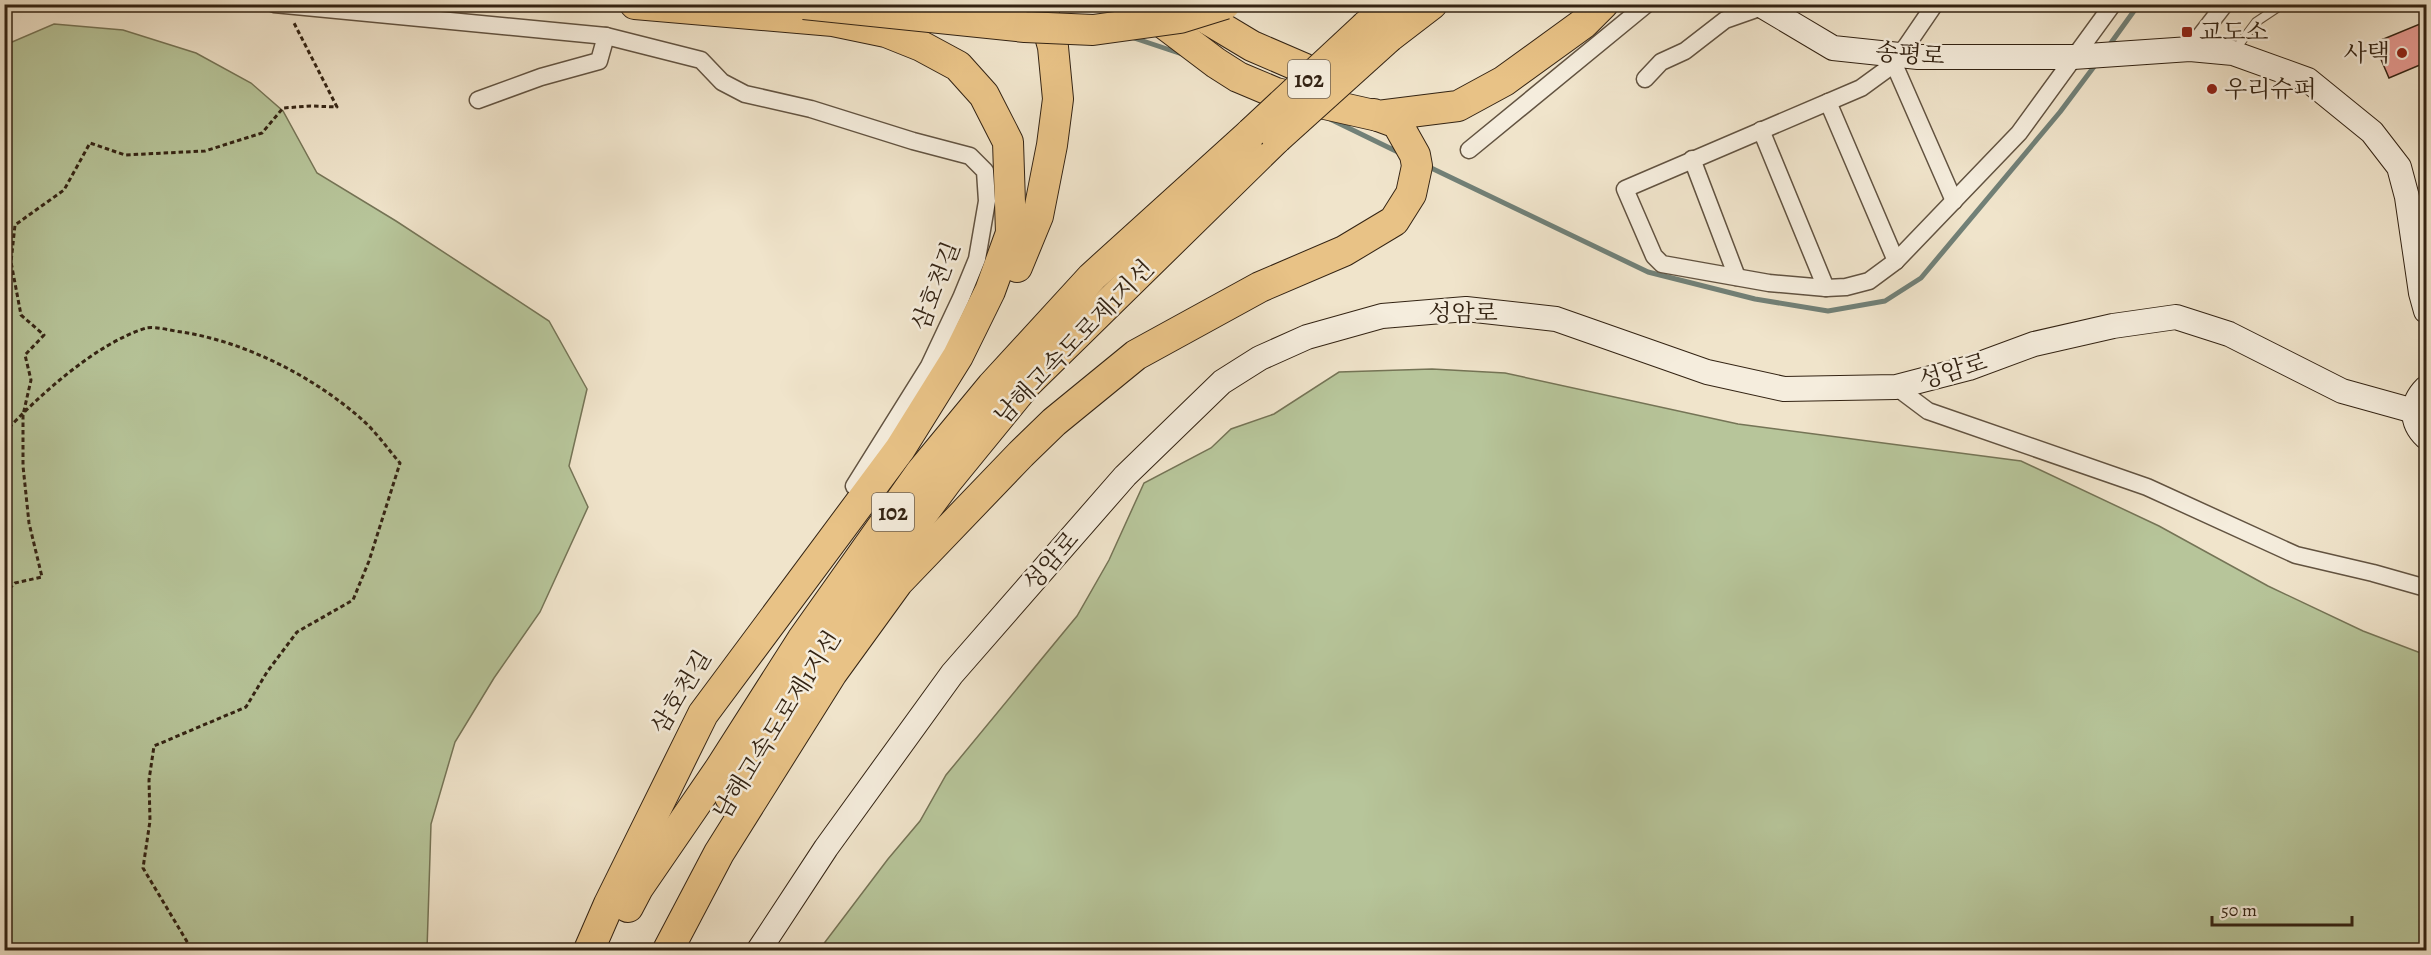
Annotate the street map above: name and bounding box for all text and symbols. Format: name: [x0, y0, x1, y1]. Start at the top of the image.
place label: 교도소: [2199, 16, 2269, 48]
marker: 교도소: [2180, 25, 2194, 39]
street label: 송평로: [1874, 36, 1946, 72]
place label: 사택: [2344, 37, 2390, 69]
marker: 사택: [2395, 46, 2409, 60]
road number: 102: [1288, 60, 1330, 98]
place label: 우리슈퍼: [2224, 73, 2317, 105]
marker: 우리슈퍼: [2205, 82, 2219, 96]
street label: 삼호천길: [904, 237, 968, 335]
street label: 남해고속도로제1지선: [987, 253, 1161, 431]
street label: 성암로: [1428, 297, 1498, 329]
street label: 성암로: [1915, 346, 1991, 396]
road number: 102: [872, 493, 914, 531]
street label: 성암로: [1016, 524, 1086, 598]
street label: 남해고속도로제1지선: [706, 625, 848, 825]
street label: 삼호천길: [643, 644, 719, 740]
scale bar: [2212, 889, 2352, 927]
text: 50 m: [2221, 898, 2257, 922]

